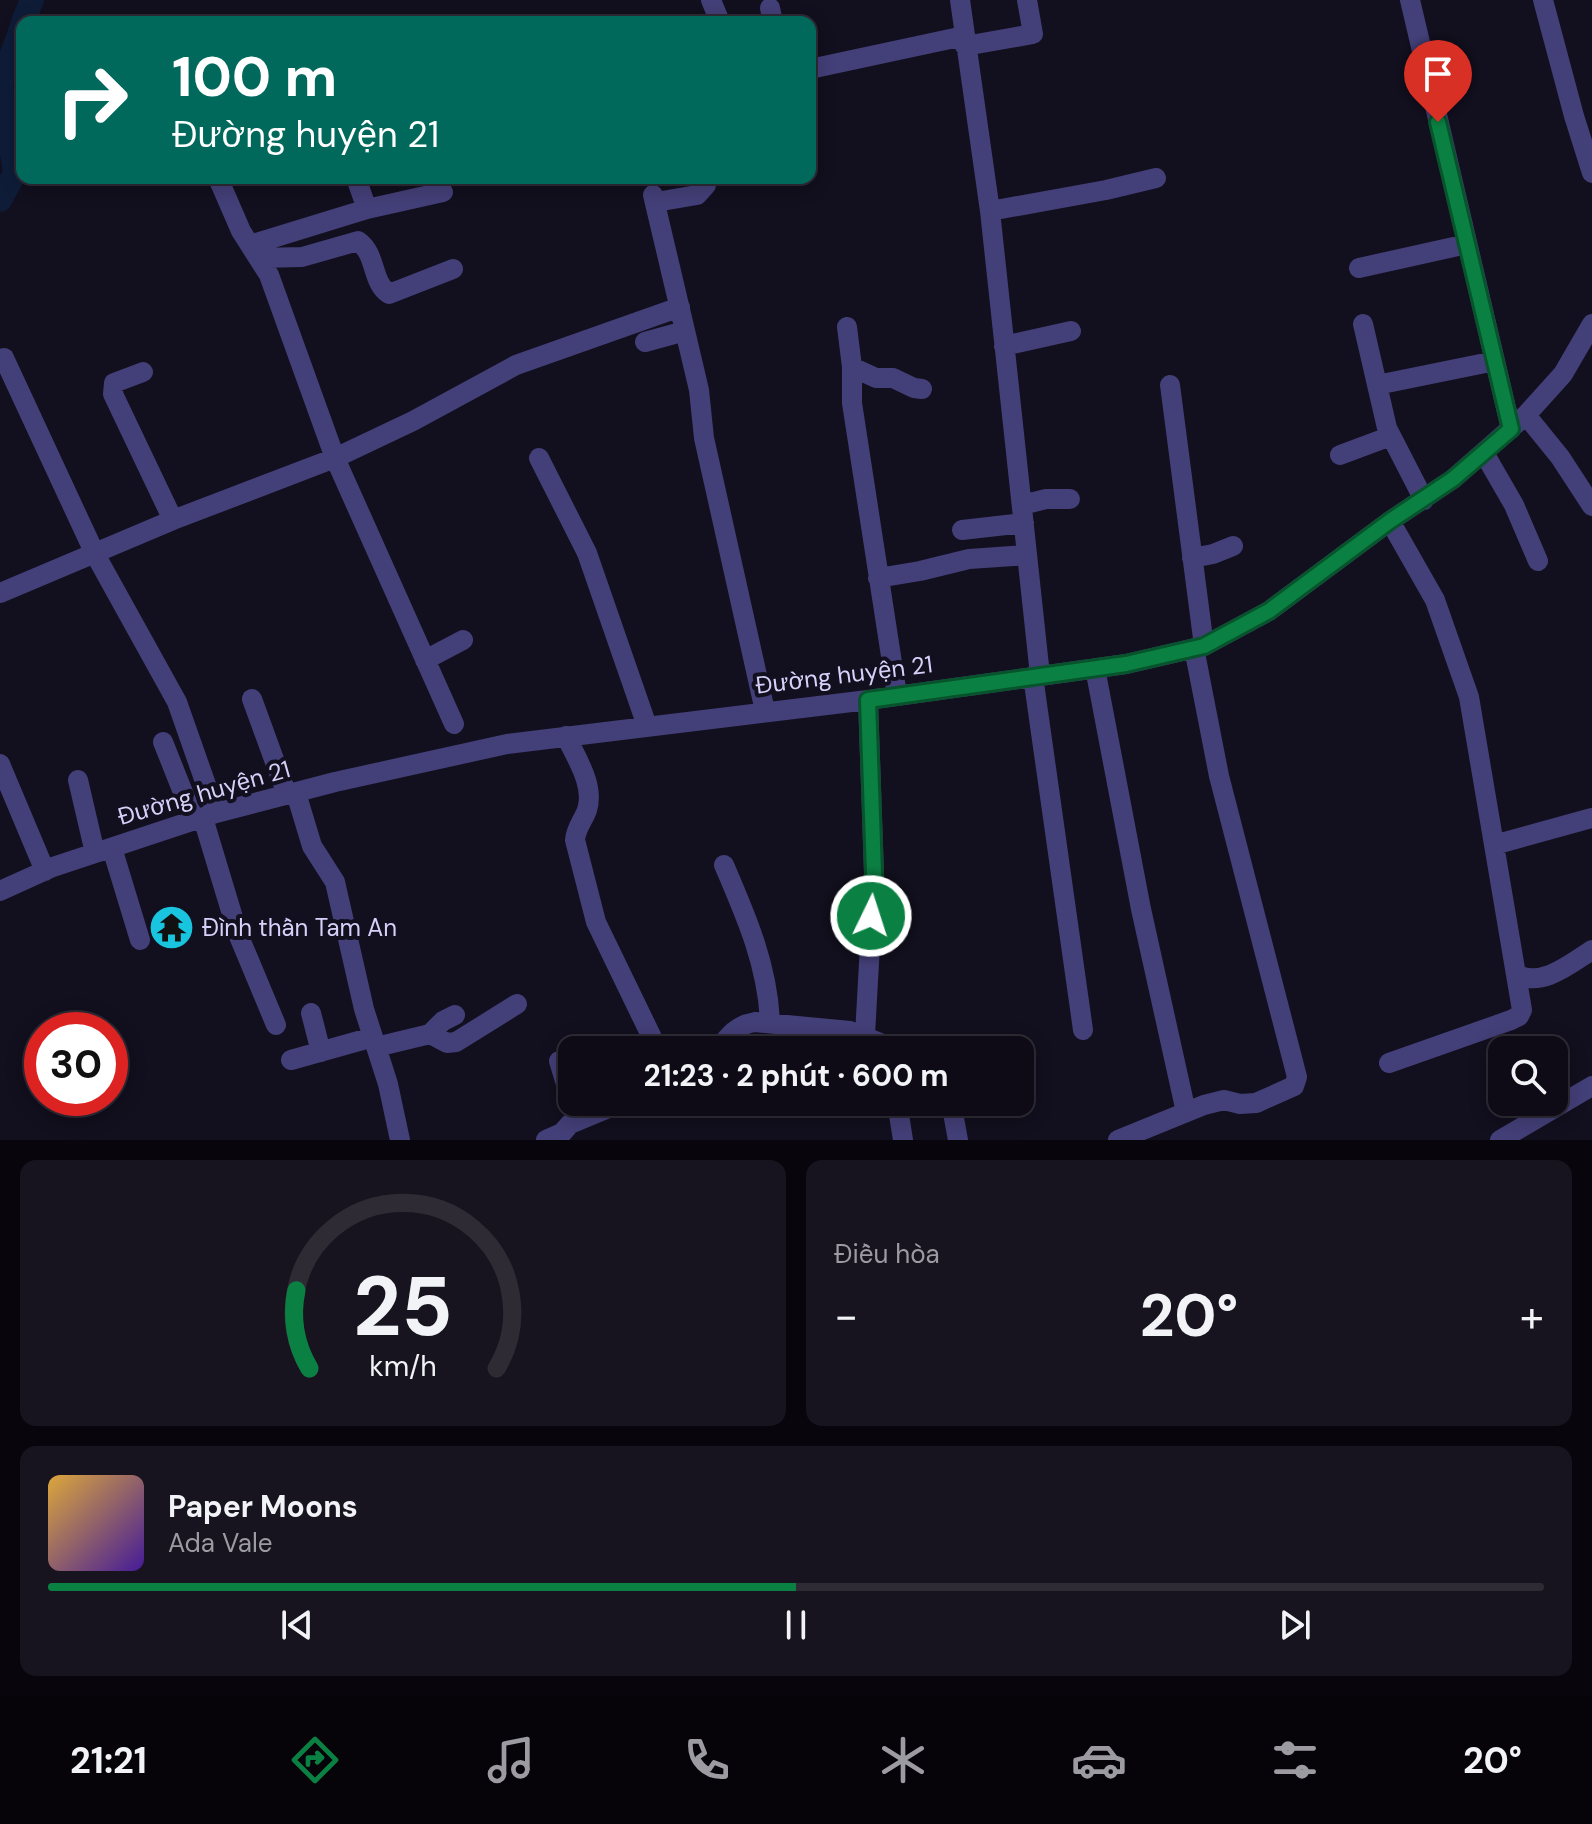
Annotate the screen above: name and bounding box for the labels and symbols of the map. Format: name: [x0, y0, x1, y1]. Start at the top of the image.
pin: [1404, 40, 1472, 122]
street label: Đường huyện 21: [754, 648, 934, 701]
street label: Đường huyện 21: [114, 753, 294, 832]
position arrow: [829, 874, 913, 958]
temple icon: Đình thần Tam An: [147, 904, 195, 952]
place label: Đình thần Tam An: [202, 912, 397, 943]
speed limit sign: 30: [24, 1012, 128, 1116]

